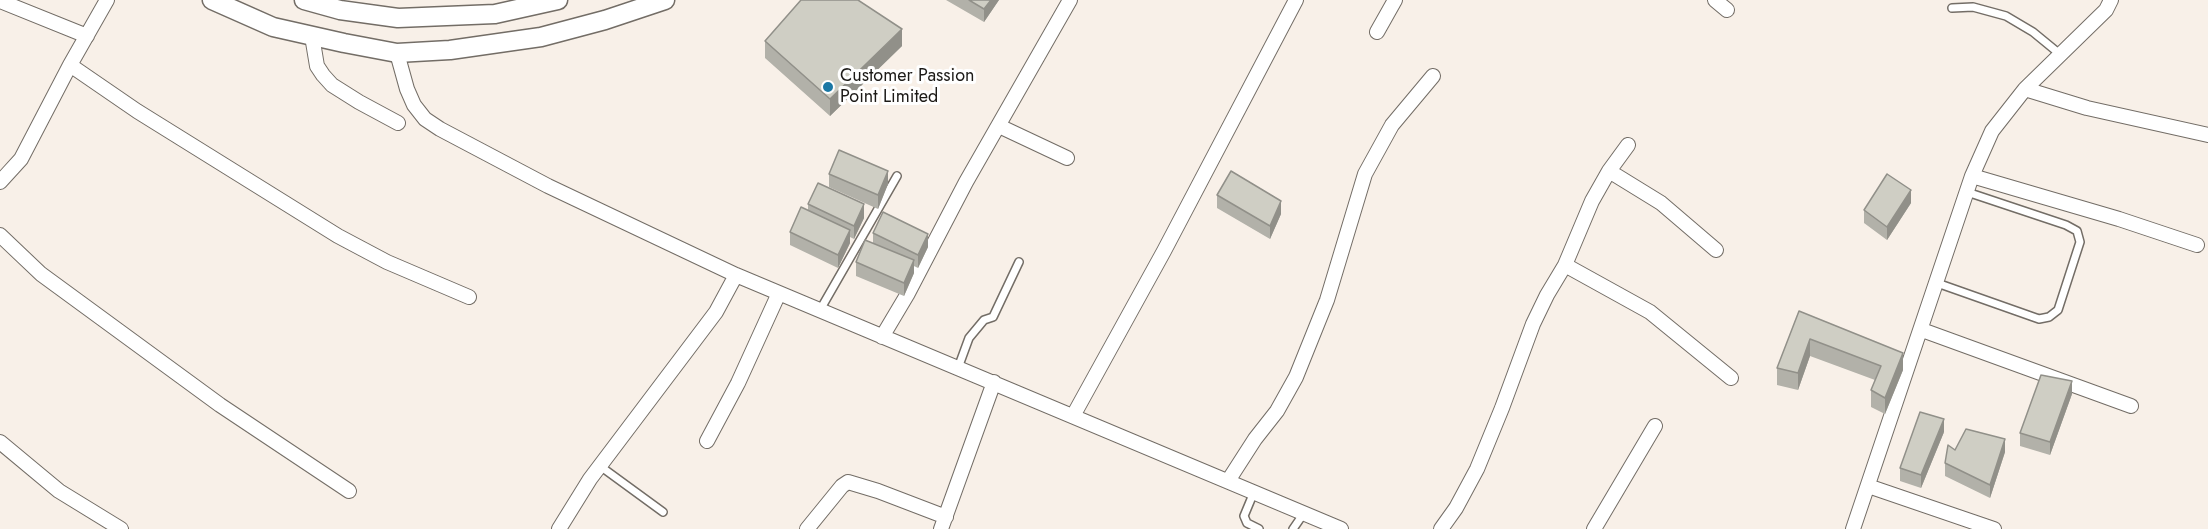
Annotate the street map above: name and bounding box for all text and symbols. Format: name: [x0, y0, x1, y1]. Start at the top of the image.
place label: Customer Passion Point Limited: [840, 66, 975, 109]
marker: Customer Passion Point Limited: [821, 80, 835, 94]

